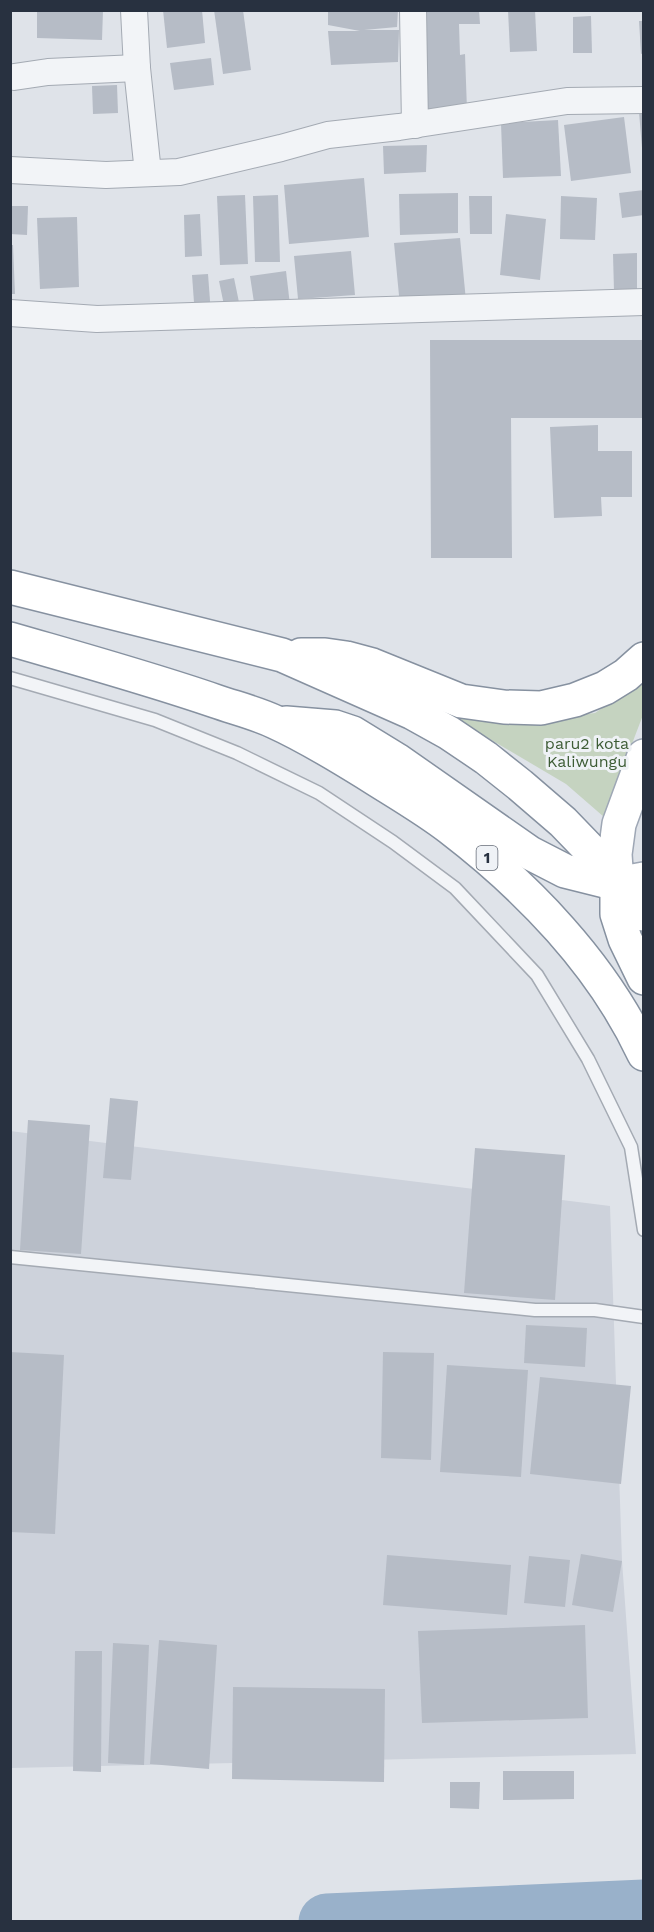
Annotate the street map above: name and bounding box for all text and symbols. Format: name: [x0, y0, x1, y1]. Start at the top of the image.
park label: paru2 kota Kaliwungu: [545, 734, 629, 771]
road number: 1: [476, 846, 498, 870]

